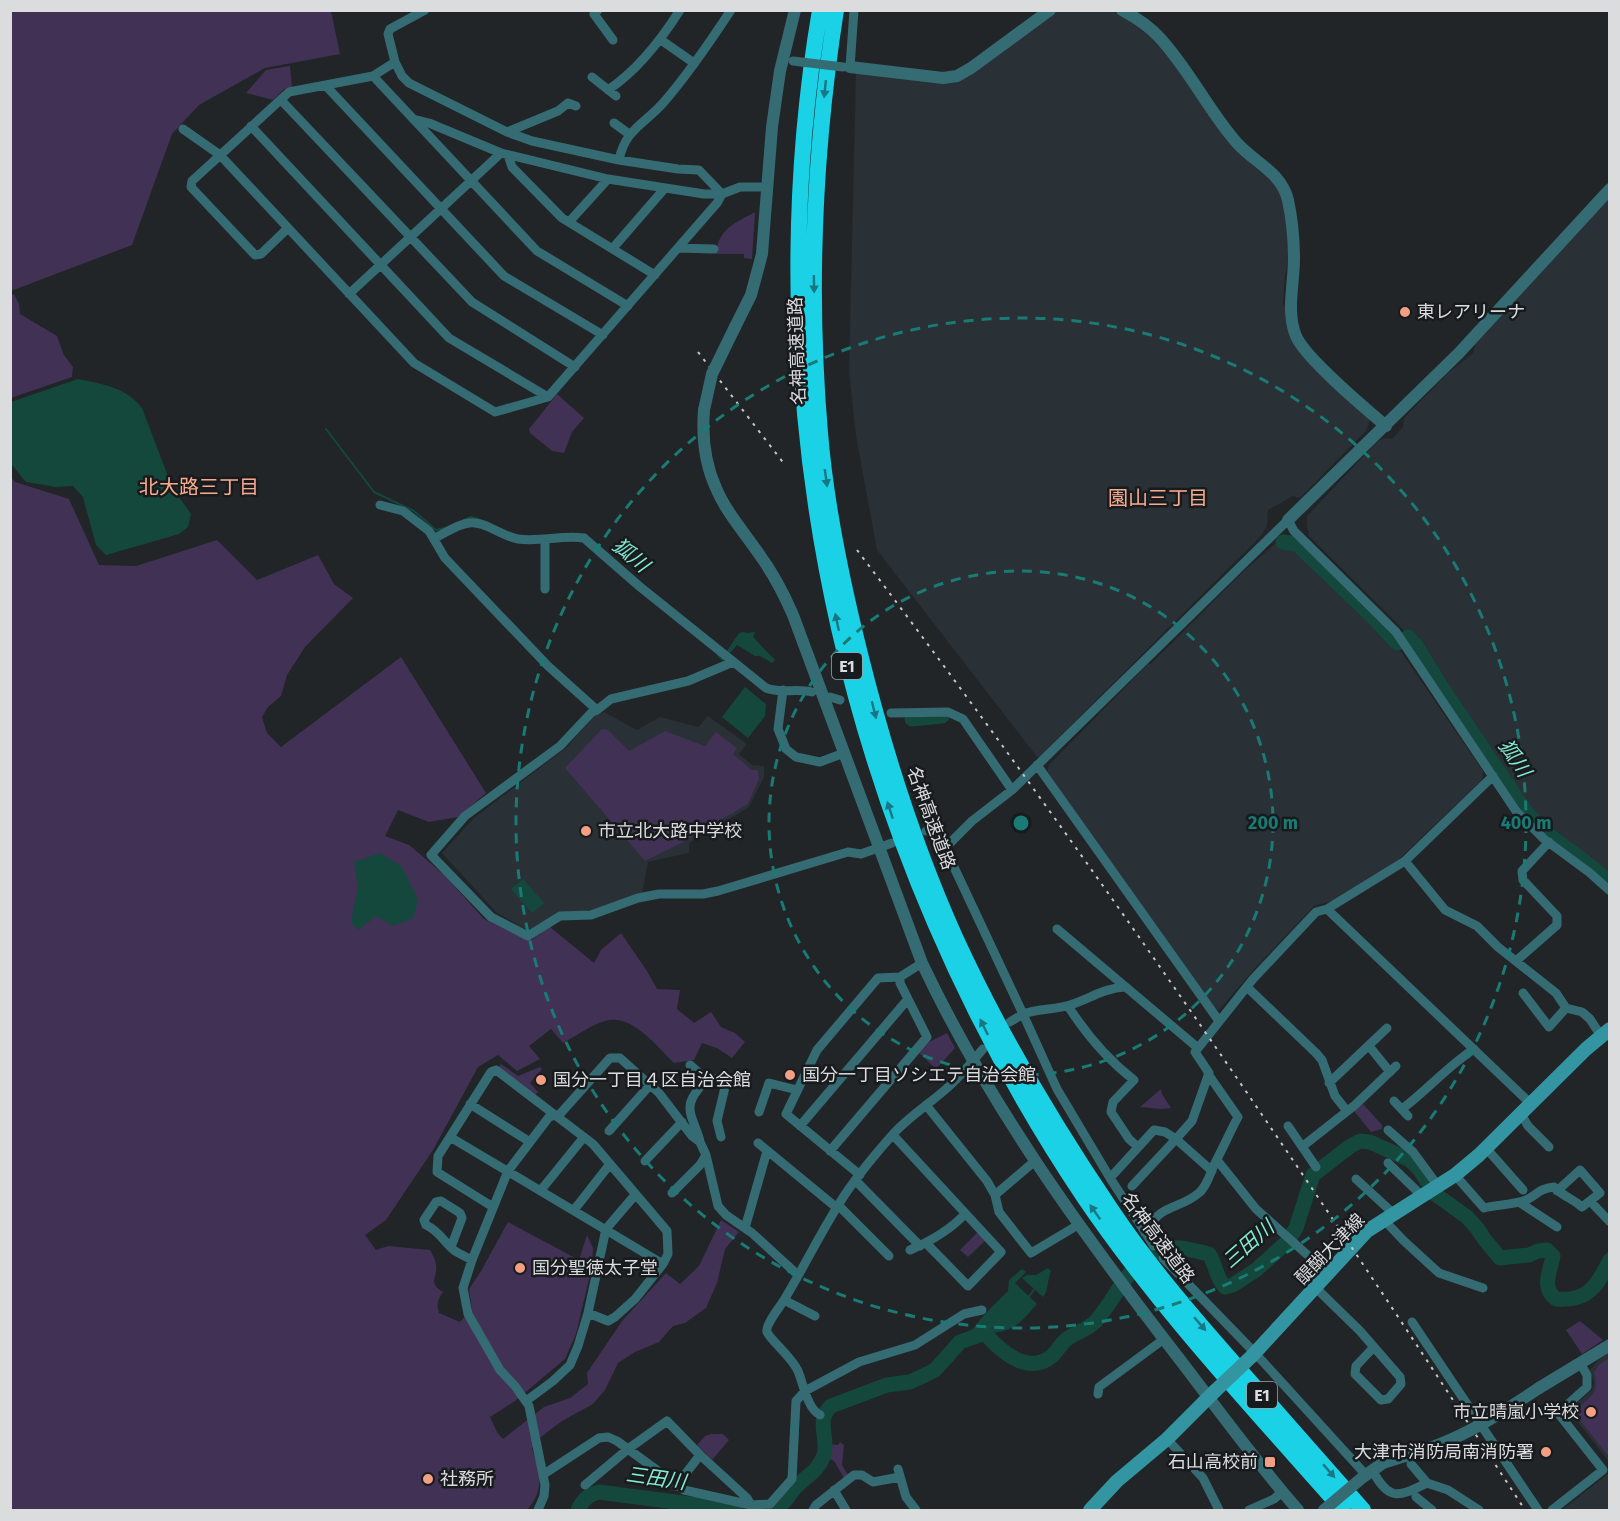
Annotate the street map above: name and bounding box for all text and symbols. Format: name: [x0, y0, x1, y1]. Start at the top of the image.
one-way arrow: [820, 80, 830, 99]
one-way arrow: [809, 274, 819, 293]
street label: 名神高速道路: [784, 297, 810, 405]
place label: 東レアリーナ: [1417, 301, 1525, 323]
marker: 東レアリーナ: [1398, 305, 1412, 319]
one-way arrow: [822, 469, 831, 488]
district label: 北大路三丁目: [139, 475, 259, 499]
district label: 園山三丁目: [1108, 486, 1208, 510]
water label: 狐川: [608, 533, 656, 578]
one-way arrow: [832, 613, 841, 632]
road number: E1: [832, 653, 862, 679]
one-way arrow: [869, 701, 879, 719]
water label: 狐川: [1494, 735, 1537, 783]
street label: 名神高速道路: [902, 763, 960, 873]
one-way arrow: [885, 801, 894, 819]
text: 200 m: [1248, 812, 1298, 834]
text: 400 m: [1501, 812, 1551, 834]
centre of rings: [1011, 813, 1031, 833]
place label: 市立北大路中学校: [598, 820, 742, 842]
marker: 市立北大路中学校: [579, 824, 593, 838]
one-way arrow: [979, 1019, 989, 1036]
place label: 国分一丁目ソシエテ自治会館: [802, 1064, 1036, 1086]
marker: 国分一丁目ソシエテ自治会館: [783, 1068, 797, 1082]
place label: 国分一丁目４区自治会館: [553, 1069, 751, 1091]
marker: 国分一丁目４区自治会館: [534, 1073, 548, 1087]
street label: 名神高速道路: [1117, 1188, 1199, 1288]
one-way arrow: [1089, 1205, 1101, 1221]
street label: 醍醐大津線: [1291, 1209, 1369, 1289]
water label: 三田川: [1217, 1214, 1280, 1273]
place label: 国分聖徳太子堂: [532, 1257, 658, 1279]
marker: 国分聖徳太子堂: [513, 1261, 527, 1275]
one-way arrow: [1193, 1317, 1207, 1332]
road number: E1: [1247, 1382, 1277, 1408]
place label: 市立晴嵐小学校: [1453, 1401, 1579, 1423]
marker: 市立晴嵐小学校: [1584, 1405, 1598, 1419]
place label: 大津市消防局南消防署: [1354, 1441, 1534, 1463]
marker: 大津市消防局南消防署: [1539, 1445, 1553, 1459]
place label: 石山高校前: [1168, 1451, 1258, 1473]
marker: 石山高校前: [1263, 1455, 1277, 1469]
water label: 三田川: [625, 1462, 689, 1494]
one-way arrow: [1322, 1463, 1335, 1478]
place label: 社務所: [440, 1468, 494, 1490]
marker: 社務所: [421, 1472, 435, 1486]

